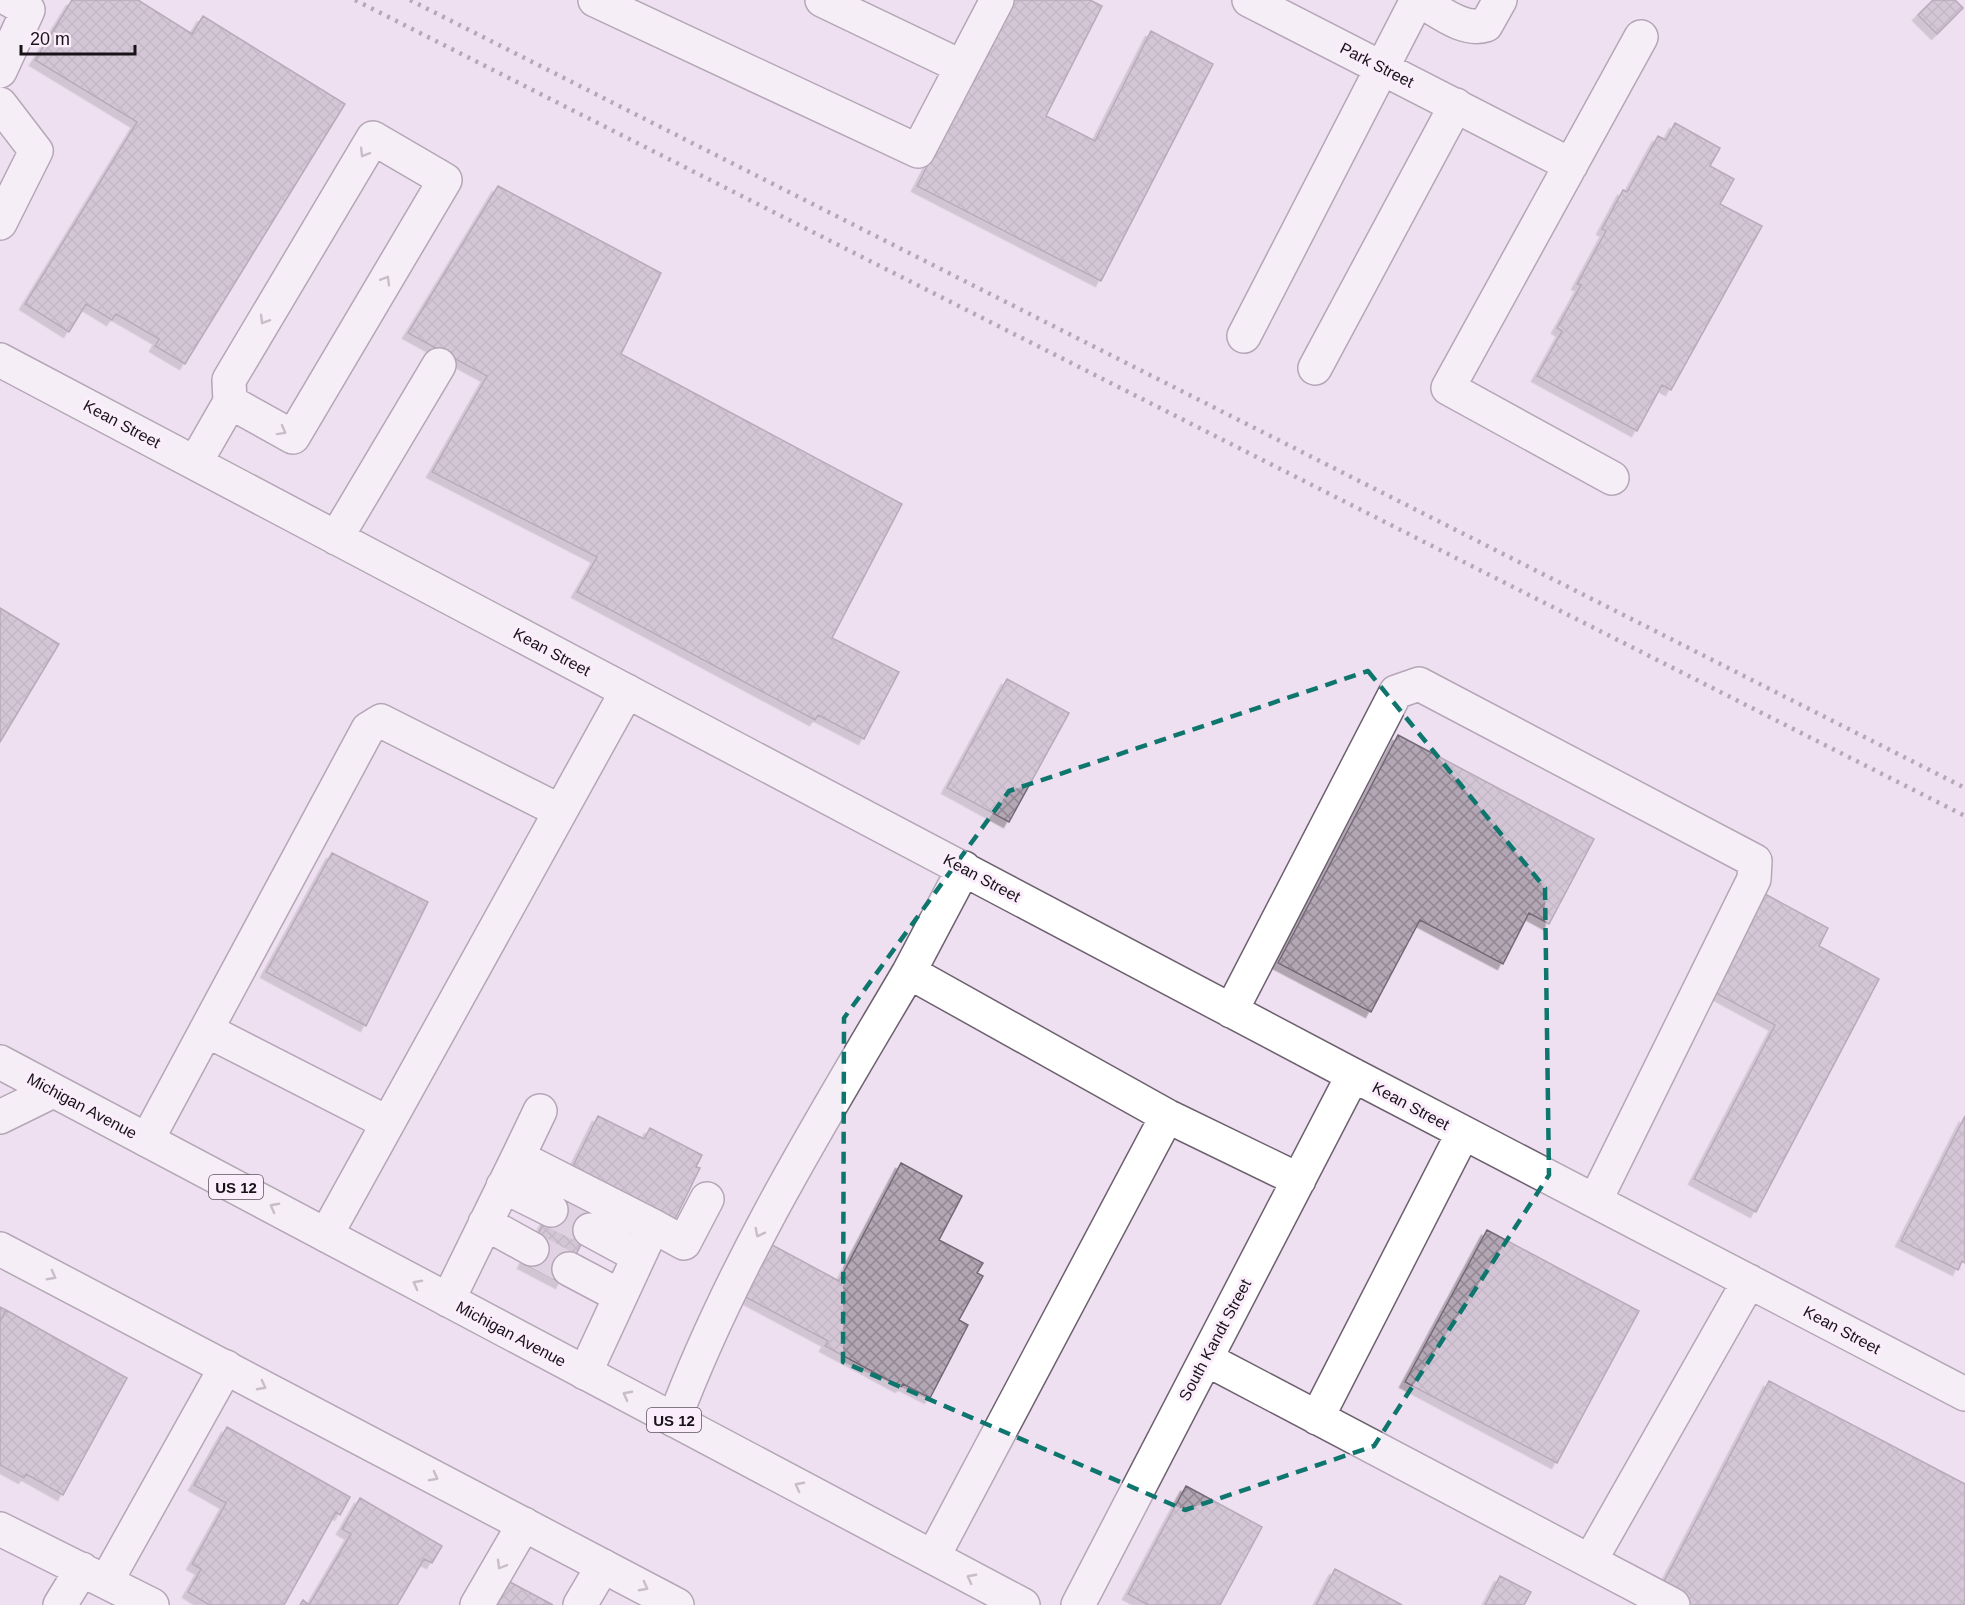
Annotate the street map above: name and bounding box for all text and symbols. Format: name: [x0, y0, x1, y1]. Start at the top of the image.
scale bar: [21, 18, 135, 56]
text: 20 m: [30, 29, 70, 49]
street label: Park Street: [1337, 39, 1417, 91]
one-way arrow: [360, 147, 372, 157]
one-way arrow: [378, 276, 390, 286]
one-way arrow: [260, 314, 272, 324]
street label: Kean Street: [81, 397, 164, 452]
one-way arrow: [275, 423, 286, 435]
street label: Kean Street: [511, 625, 594, 680]
street label: Kean Street: [941, 851, 1024, 906]
street label: Michigan Avenue: [24, 1070, 140, 1142]
street label: Kean Street: [1370, 1079, 1453, 1134]
road number: US 12: [209, 1175, 263, 1199]
one-way arrow: [270, 1203, 280, 1214]
one-way arrow: [755, 1227, 766, 1238]
one-way arrow: [46, 1269, 56, 1280]
street label: South Kandt Street: [1176, 1276, 1255, 1404]
one-way arrow: [413, 1279, 424, 1291]
street label: Michigan Avenue: [453, 1298, 569, 1370]
street label: Kean Street: [1801, 1303, 1884, 1358]
one-way arrow: [255, 1379, 266, 1390]
one-way arrow: [622, 1391, 633, 1402]
road number: US 12: [647, 1408, 701, 1432]
one-way arrow: [428, 1470, 439, 1481]
one-way arrow: [795, 1482, 805, 1493]
one-way arrow: [496, 1559, 508, 1569]
one-way arrow: [966, 1573, 977, 1585]
one-way arrow: [638, 1580, 648, 1591]

